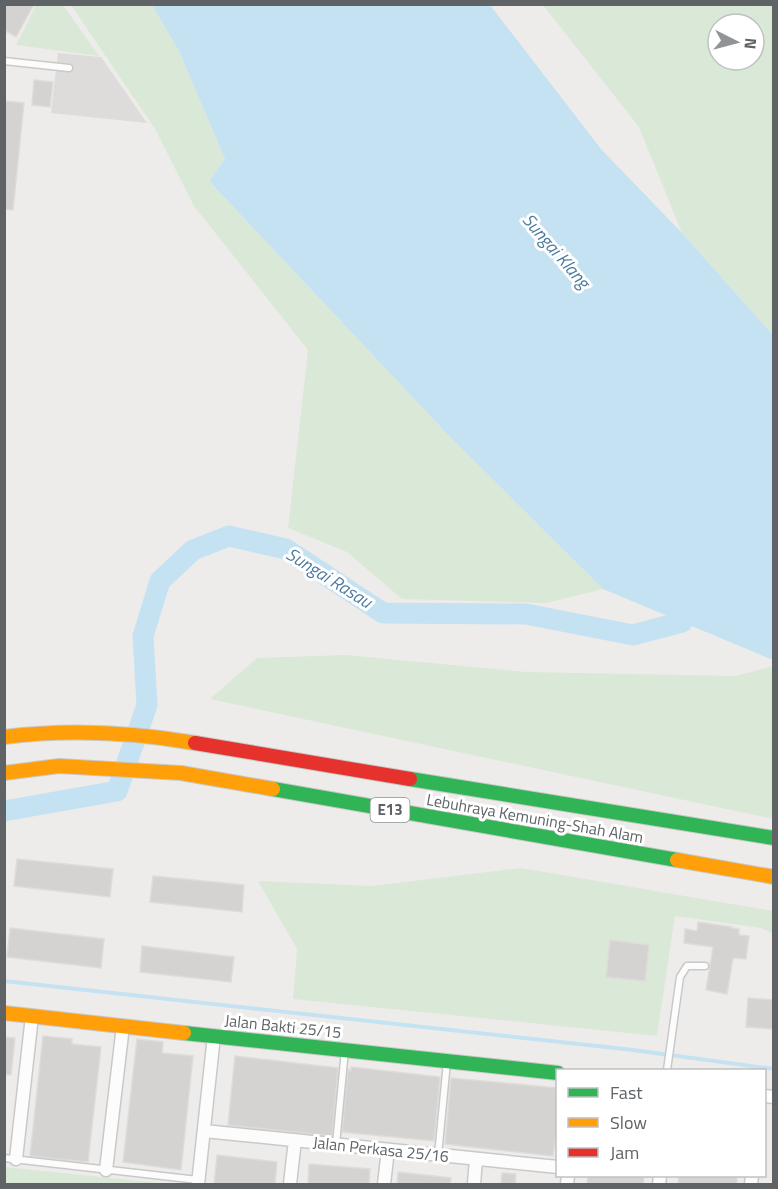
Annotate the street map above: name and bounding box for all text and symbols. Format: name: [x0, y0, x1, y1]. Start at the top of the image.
north arrow: [706, 12, 766, 72]
text: N: [738, 37, 763, 50]
water label: Sungai Klang: [516, 207, 598, 296]
water label: Sungai Rasau: [281, 540, 378, 615]
street label: Lebuhraya Kemuning-Shah Alam: [425, 787, 645, 849]
road number: E13: [370, 798, 410, 822]
street label: Jalan Bakti 25/15: [224, 1008, 343, 1044]
legend: [556, 1069, 766, 1177]
text: Fast: [610, 1079, 643, 1106]
text: Slow: [610, 1109, 647, 1136]
street label: Jalan Perkasa 25/16: [312, 1130, 450, 1168]
text: Jam: [610, 1139, 639, 1166]

